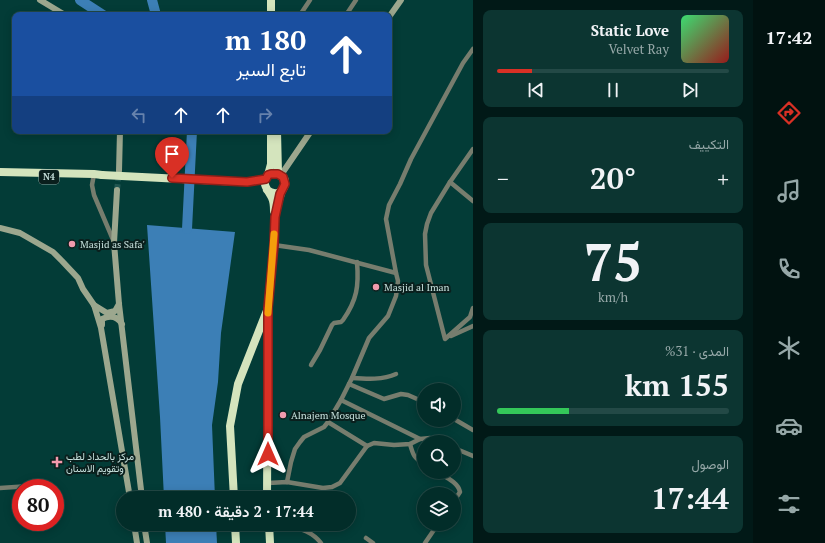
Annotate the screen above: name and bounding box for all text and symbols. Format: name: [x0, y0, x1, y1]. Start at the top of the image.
text: Static Love: [591, 20, 669, 40]
text: 180 m: [225, 21, 306, 58]
text: 17:42: [766, 25, 812, 49]
icon: ahead: [320, 28, 372, 80]
text: Velvet Ray: [609, 40, 669, 58]
text: تابع السير: [236, 57, 306, 81]
icon: previous: [525, 79, 547, 101]
icon: pause: [602, 79, 624, 101]
icon: next: [679, 79, 701, 101]
icon: directions: [775, 99, 803, 127]
icon: left: [128, 104, 150, 126]
icon: ahead: [170, 104, 192, 126]
icon: ahead: [212, 104, 234, 126]
icon: right: [254, 104, 276, 126]
text: التكييف: [689, 135, 729, 153]
pin: [155, 137, 189, 178]
icon: arrive: [161, 143, 183, 165]
text: 20°: [590, 158, 636, 198]
text: −: [497, 164, 509, 193]
text: +: [717, 164, 729, 193]
road number: N4: [39, 170, 59, 184]
icon: music: [775, 177, 803, 205]
text: 75: [584, 227, 642, 296]
place label: Masjid as Safa': [80, 238, 145, 251]
marker: Masjid as Safa': [67, 239, 77, 249]
icon: phone: [775, 255, 803, 283]
place label: Masjid al Iman: [384, 281, 450, 294]
marker: Masjid al Iman: [371, 282, 381, 292]
text: km/h: [598, 288, 628, 306]
icon: climate: [775, 334, 803, 362]
text: المدى · 31%: [665, 342, 729, 360]
text: 155 km: [625, 365, 729, 405]
map controls: [417, 383, 461, 531]
button: sound: [417, 383, 461, 427]
place label: Alnajem Mosque: [291, 409, 366, 422]
marker: Alnajem Mosque: [278, 410, 288, 420]
icon: car: [775, 412, 803, 440]
position arrow: [247, 433, 289, 475]
button: search: [417, 435, 461, 479]
place label: مركز بالحداد لطب وتقويم الاسنان: [66, 450, 134, 475]
text: الوصول: [691, 455, 729, 473]
marker: مركز بالحداد لطب وتقويم الاسنان: [51, 456, 63, 468]
text: 17:44: [651, 478, 729, 518]
speed limit sign: 80: [12, 479, 64, 531]
button: layers: [417, 487, 461, 531]
icon: filters: [775, 490, 803, 518]
text: 17:44 · 2 دقيقة · 480 m: [158, 501, 314, 521]

